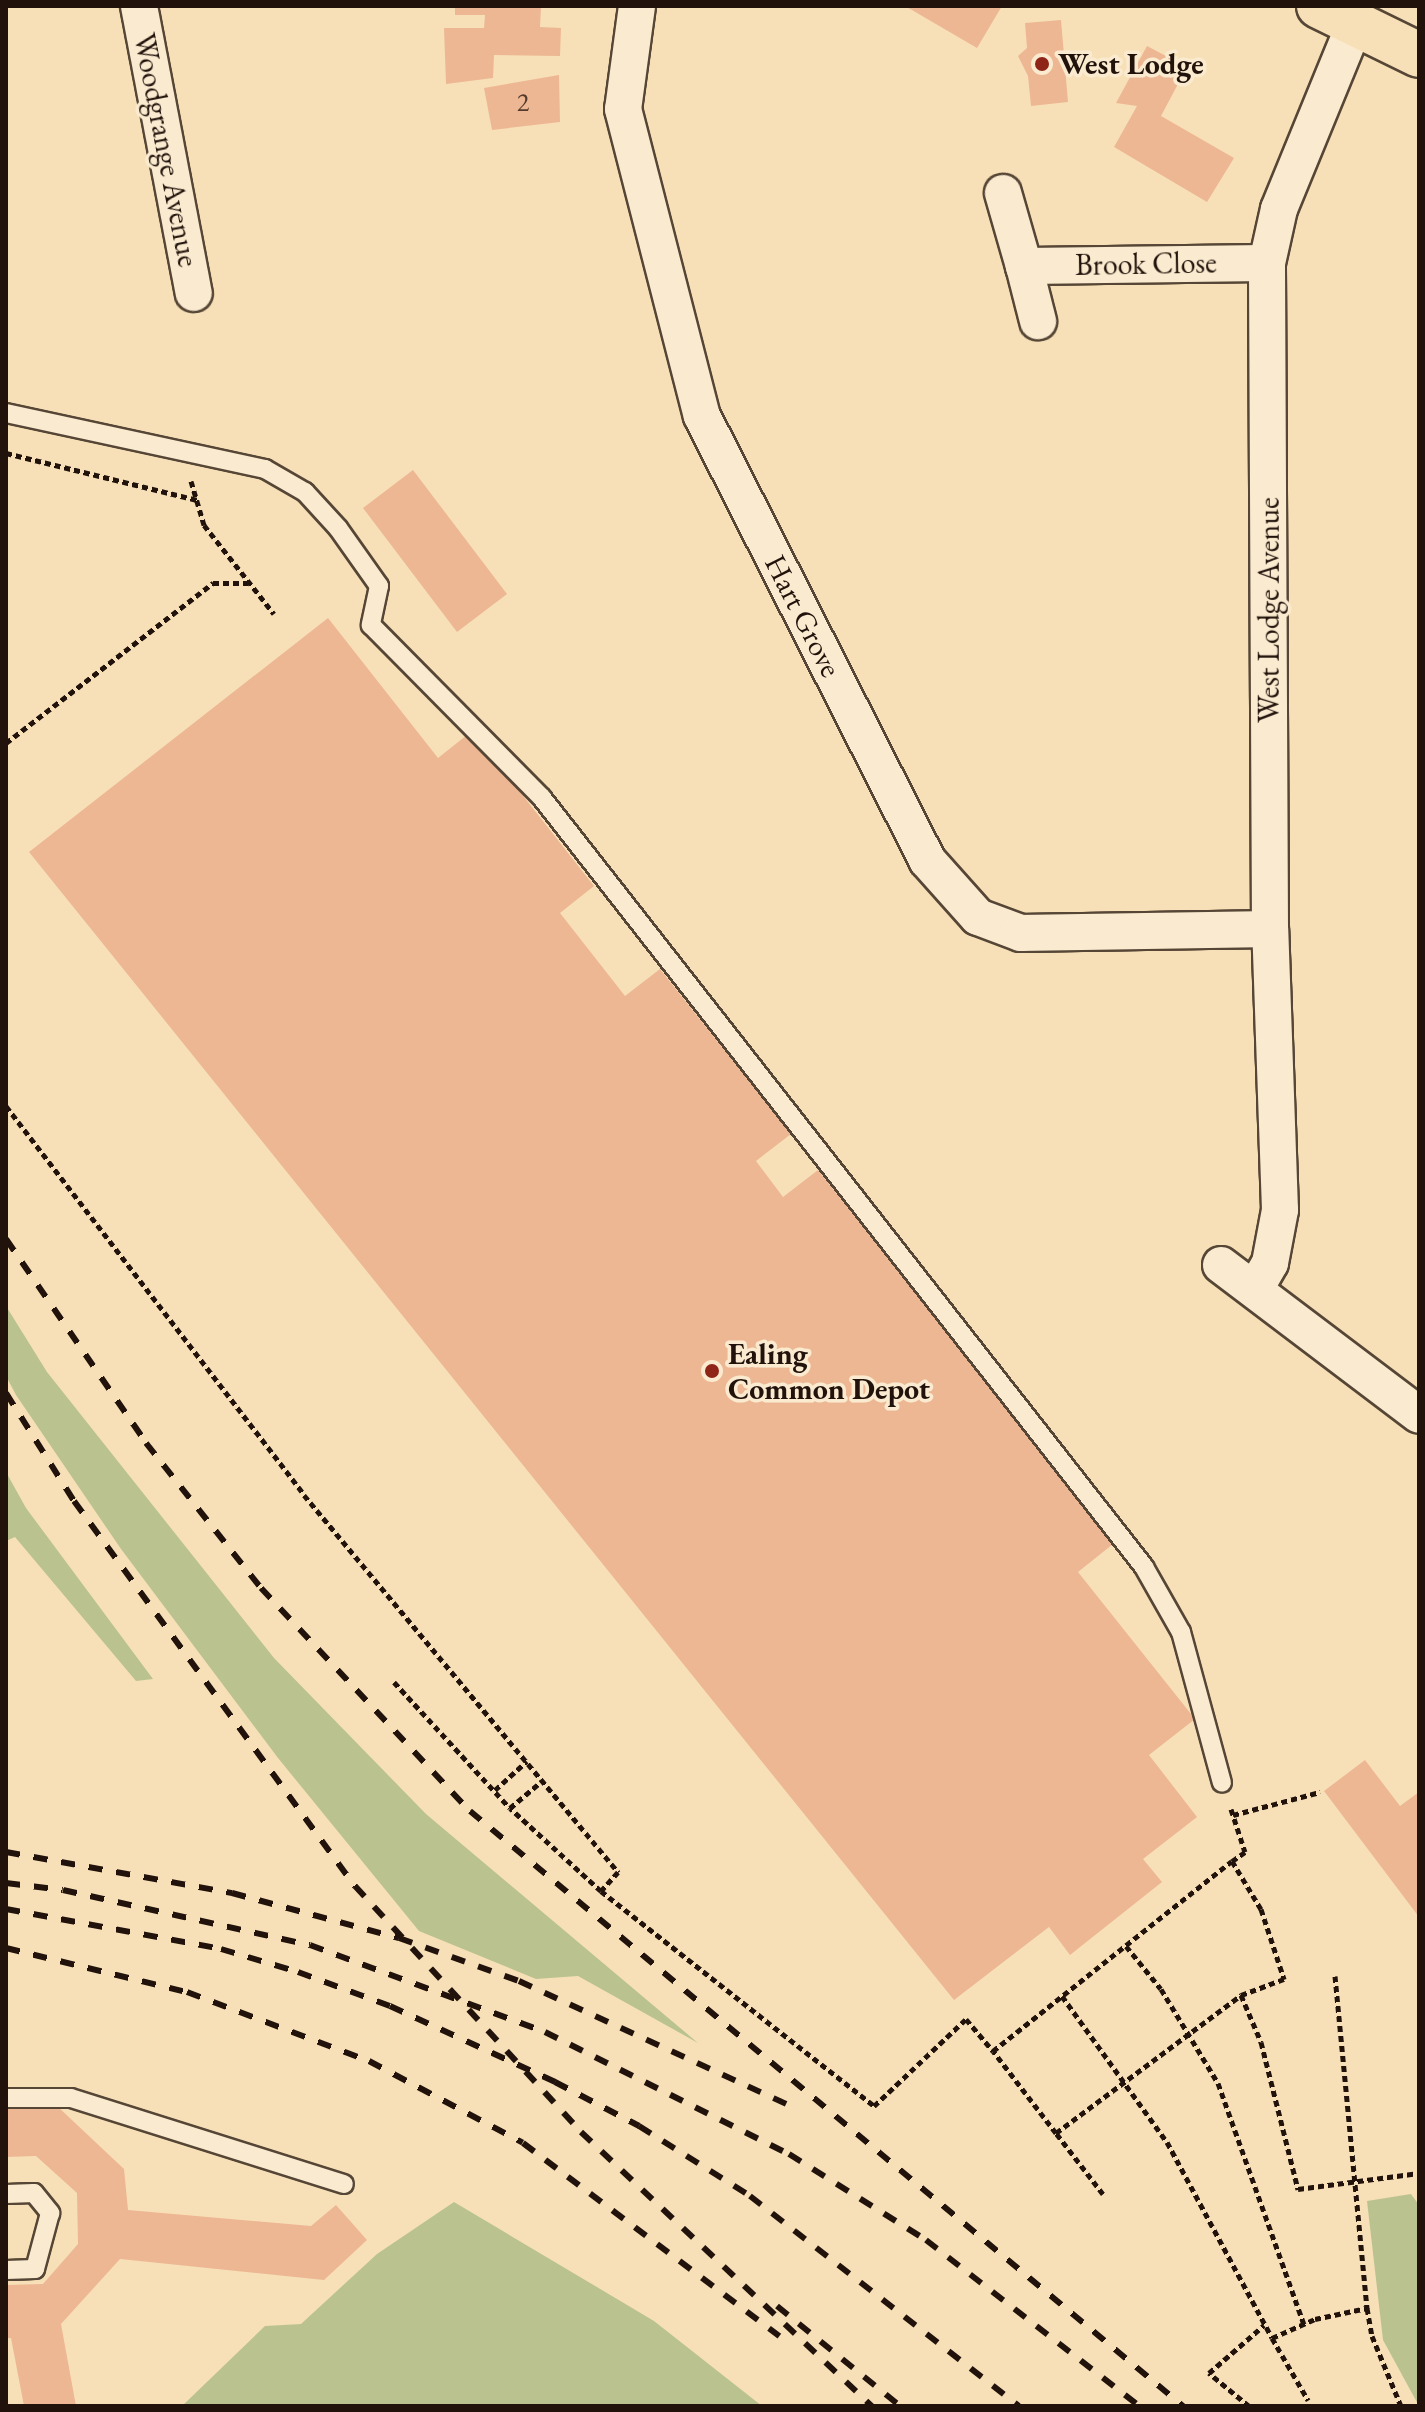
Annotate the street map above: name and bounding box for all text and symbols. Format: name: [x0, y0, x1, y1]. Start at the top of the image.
street label: Woodgrange Avenue: [126, 30, 206, 270]
place label: West Lodge: [1058, 46, 1204, 82]
marker: West Lodge: [1033, 55, 1051, 73]
house number: 2: [517, 87, 529, 119]
street label: Brook Close: [1075, 245, 1217, 283]
street label: West Lodge Avenue: [1251, 497, 1287, 723]
street label: Hart Grove: [757, 549, 849, 683]
place label: Ealing Common Depot: [728, 1336, 930, 1406]
marker: Ealing Common Depot: [703, 1362, 721, 1380]

